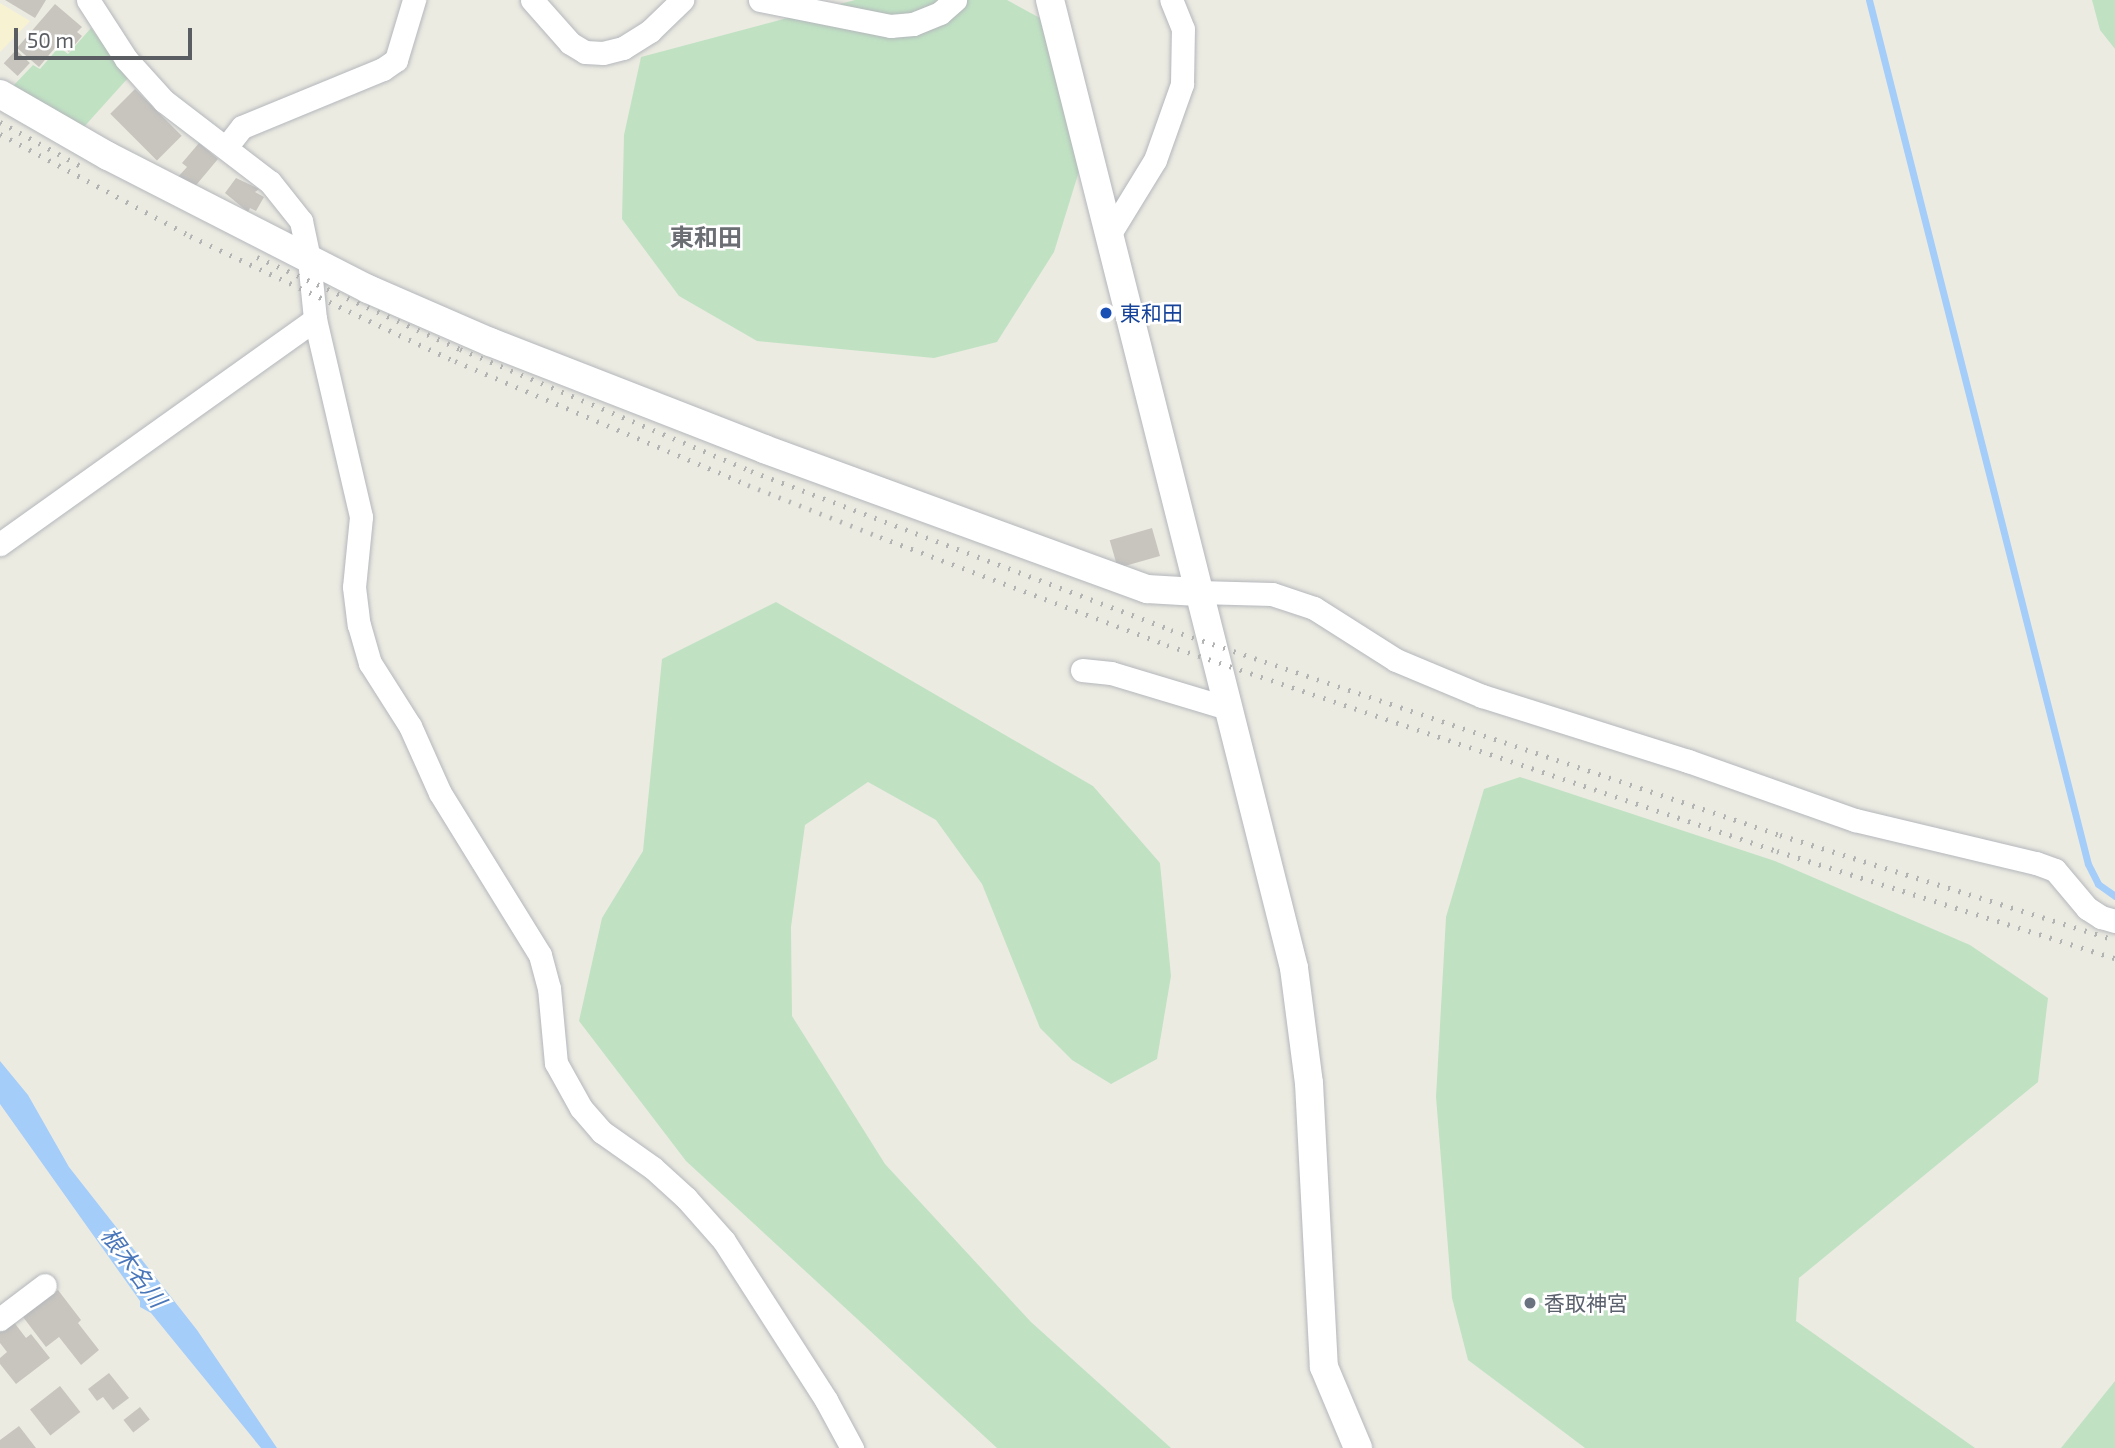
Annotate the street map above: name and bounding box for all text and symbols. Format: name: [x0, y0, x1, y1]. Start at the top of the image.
scale bar: [18, 14, 196, 58]
text: 50 m: [27, 27, 74, 52]
district label: 東和田: [670, 223, 742, 251]
place label: 東和田: [1120, 300, 1183, 326]
marker: 東和田: [1098, 305, 1114, 321]
water label: 根木名川: [96, 1222, 172, 1312]
place label: 香取神宮: [1544, 1290, 1628, 1316]
marker: 香取神宮: [1522, 1295, 1538, 1311]

